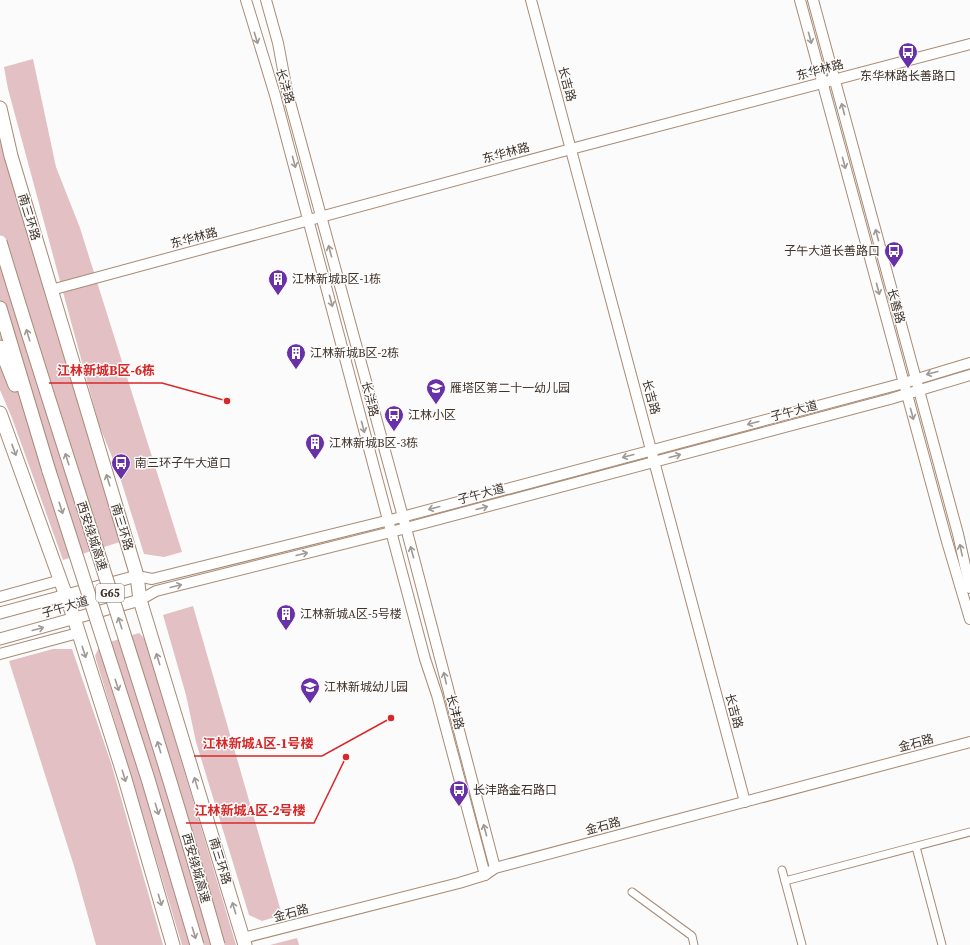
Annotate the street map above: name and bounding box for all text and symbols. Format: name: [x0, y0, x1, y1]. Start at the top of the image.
one-way arrow: [253, 31, 260, 44]
one-way arrow: [807, 31, 814, 44]
bus stop icon: 东华林路长善路口: [897, 41, 919, 69]
street label: 东华林路: [795, 56, 845, 84]
street label: 长吉路: [555, 65, 579, 103]
street label: 长沣路: [272, 66, 298, 106]
place label: 东华林路长善路口: [860, 68, 956, 84]
one-way arrow: [838, 103, 846, 116]
street label: 东华林路: [481, 139, 531, 167]
one-way arrow: [290, 155, 298, 168]
one-way arrow: [841, 156, 848, 169]
street label: 南三环路: [14, 192, 44, 242]
street label: 东华林路: [169, 224, 219, 252]
one-way arrow: [872, 229, 880, 242]
bus stop icon: 子午大道长善路口: [883, 240, 905, 268]
place label: 子午大道长善路口: [784, 243, 880, 259]
one-way arrow: [325, 245, 333, 258]
building icon: 江林新城B区-1栋: [267, 268, 289, 296]
place label: 江林新城B区-1栋: [292, 271, 381, 287]
one-way arrow: [875, 282, 882, 295]
street label: 长善路: [884, 287, 908, 325]
one-way arrow: [328, 294, 335, 307]
one-way arrow: [24, 329, 31, 342]
building icon: 江林新城B区-2栋: [285, 342, 307, 370]
place label: 江林新城B区-2栋: [310, 345, 399, 361]
callout: 江林新城B区-6栋: [49, 358, 162, 383]
text: 江林新城B区-6栋: [57, 362, 155, 379]
one-way arrow: [926, 370, 939, 378]
school or university icon: 雁塔区第二十一幼儿园: [425, 377, 447, 405]
street label: 长吉路: [639, 378, 663, 416]
street label: 长沣路: [358, 380, 382, 418]
place label: 雁塔区第二十一幼儿园: [450, 380, 570, 396]
street label: 子午大道: [769, 397, 819, 425]
bus stop icon: 江林小区: [383, 404, 405, 432]
place label: 江林小区: [408, 407, 456, 423]
one-way arrow: [909, 407, 916, 420]
one-way arrow: [360, 420, 368, 433]
one-way arrow: [747, 420, 760, 427]
building icon: 江林新城B区-3栋: [304, 432, 326, 460]
place label: 江林新城B区-3栋: [329, 435, 418, 451]
one-way arrow: [11, 443, 19, 455]
bus stop icon: 南三环子午大道口: [110, 452, 132, 480]
one-way arrow: [668, 452, 681, 459]
one-way arrow: [63, 453, 70, 466]
one-way arrow: [621, 453, 634, 461]
place label: 南三环子午大道口: [135, 455, 231, 471]
one-way arrow: [104, 474, 111, 487]
street label: 子午大道: [456, 480, 506, 508]
street label: 西安绕城高速: [73, 499, 111, 573]
one-way arrow: [58, 501, 65, 514]
street label: 南三环路: [107, 502, 137, 552]
one-way arrow: [475, 503, 488, 511]
one-way arrow: [428, 505, 441, 512]
one-way arrow: [957, 543, 965, 556]
one-way arrow: [408, 546, 415, 559]
one-way arrow: [295, 550, 308, 557]
one-way arrow: [169, 581, 182, 589]
road number: G65: [96, 584, 124, 602]
street label: 子午大道: [40, 593, 90, 621]
building icon: 江林新城A区-5号楼: [275, 603, 297, 631]
place label: 江林新城A区-5号楼: [300, 606, 402, 622]
one-way arrow: [116, 616, 123, 629]
one-way arrow: [31, 624, 44, 632]
one-way arrow: [81, 645, 88, 658]
one-way arrow: [154, 653, 161, 666]
one-way arrow: [441, 671, 448, 684]
school or university icon: 江林新城幼儿园: [299, 676, 321, 704]
one-way arrow: [114, 679, 122, 691]
place label: 江林新城幼儿园: [324, 679, 408, 695]
street label: 长吉路: [722, 692, 746, 730]
street label: 长沣路: [443, 693, 467, 731]
callout: 江林新城A区-1号楼: [194, 731, 322, 756]
street label: 金石路: [897, 731, 935, 755]
text: 江林新城A区-1号楼: [202, 735, 314, 752]
one-way arrow: [155, 740, 162, 753]
one-way arrow: [121, 769, 128, 782]
one-way arrow: [192, 777, 199, 790]
bus stop icon: 长沣路金石路口: [448, 779, 470, 807]
place label: 长沣路金石路口: [473, 782, 557, 798]
callout: 江林新城A区-2号楼: [186, 798, 314, 823]
one-way arrow: [154, 802, 161, 815]
text: 江林新城A区-2号楼: [194, 802, 306, 819]
street label: 金石路: [584, 814, 622, 838]
one-way arrow: [481, 824, 489, 837]
street label: 西安绕城高速: [178, 831, 214, 905]
street label: 南三环路: [205, 836, 235, 886]
one-way arrow: [157, 894, 164, 907]
one-way arrow: [230, 901, 237, 914]
street label: 金石路: [272, 901, 310, 925]
one-way arrow: [191, 927, 198, 940]

